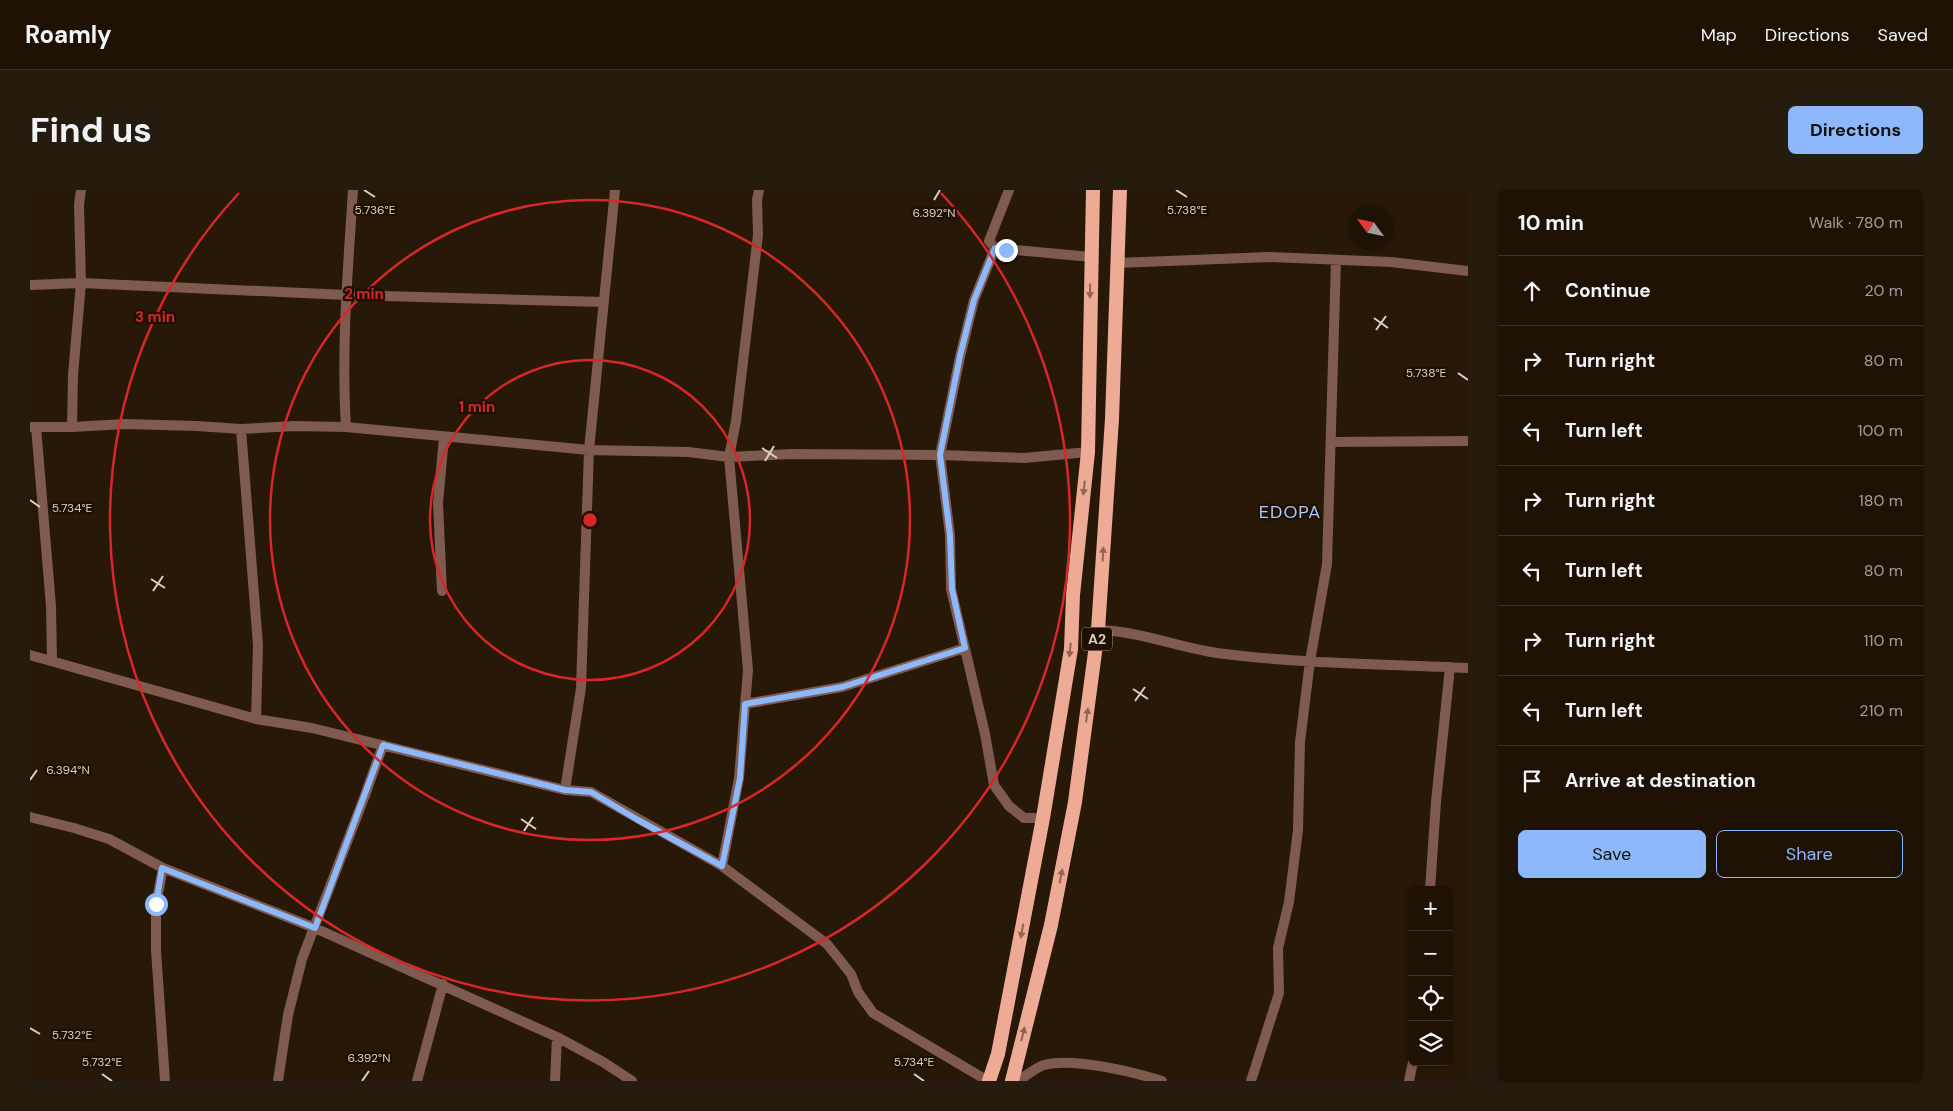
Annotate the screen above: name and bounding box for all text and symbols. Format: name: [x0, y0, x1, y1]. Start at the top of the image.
text: Roamly: [25, 19, 112, 50]
text: Map: [1701, 23, 1737, 47]
text: Directions: [1765, 23, 1850, 47]
text: Saved: [1878, 23, 1928, 47]
button: Directions: [1788, 106, 1923, 154]
text: Find us: [30, 107, 152, 153]
text: 5.736°E: [355, 202, 396, 218]
text: 5.738°E: [1167, 202, 1208, 218]
text: 6.392°N: [913, 205, 955, 221]
north arrow: [1348, 205, 1393, 250]
text: 10 min: [1518, 209, 1584, 237]
text: Walk · 780 m: [1809, 212, 1903, 233]
route end: [995, 239, 1018, 262]
icon: ahead: [1518, 277, 1546, 305]
text: Continue: [1565, 278, 1651, 303]
text: 20 m: [1864, 280, 1903, 301]
one-way arrow: [1086, 283, 1094, 299]
text: 2 min: [344, 284, 384, 304]
text: 3 min: [135, 307, 175, 327]
icon: right: [1518, 347, 1546, 375]
text: Turn right: [1565, 348, 1655, 373]
text: 80 m: [1864, 350, 1903, 371]
text: 5.738°E: [1406, 365, 1447, 381]
text: 1 min: [459, 397, 495, 417]
icon: left: [1518, 417, 1546, 445]
text: Turn left: [1565, 418, 1643, 443]
text: 100 m: [1858, 420, 1903, 441]
one-way arrow: [1080, 481, 1088, 497]
icon: right: [1518, 487, 1546, 515]
text: Turn right: [1565, 488, 1655, 513]
text: 180 m: [1859, 490, 1903, 511]
text: 5.734°E: [52, 500, 93, 516]
district label: EDOPA: [1259, 500, 1321, 524]
centre of rings: [581, 511, 599, 529]
one-way arrow: [1099, 545, 1107, 561]
icon: left: [1518, 557, 1546, 585]
text: Turn left: [1565, 558, 1643, 583]
text: 80 m: [1864, 560, 1903, 581]
icon: right: [1518, 627, 1546, 655]
road number: A2: [1082, 628, 1112, 650]
text: Turn right: [1565, 628, 1655, 653]
text: 110 m: [1864, 630, 1903, 651]
one-way arrow: [1066, 643, 1074, 659]
icon: left: [1518, 697, 1546, 725]
text: Turn left: [1565, 698, 1643, 723]
text: 210 m: [1859, 700, 1903, 721]
one-way arrow: [1083, 707, 1091, 723]
text: 6.394°N: [46, 762, 90, 778]
icon: arrive: [1518, 767, 1546, 795]
text: Arrive at destination: [1565, 768, 1756, 793]
button: Save: [1518, 830, 1706, 878]
button: Share: [1716, 830, 1903, 878]
one-way arrow: [1057, 867, 1065, 883]
map controls: [1408, 886, 1453, 1066]
button: +: [1408, 886, 1453, 931]
route start: [145, 893, 168, 916]
one-way arrow: [1017, 924, 1025, 940]
button: −: [1408, 931, 1453, 976]
button: locate: [1408, 976, 1453, 1021]
button: layers: [1408, 1021, 1453, 1066]
one-way arrow: [1020, 1026, 1028, 1041]
text: 5.732°E: [52, 1027, 92, 1043]
text: 6.392°N: [348, 1050, 390, 1066]
text: 5.732°E: [82, 1054, 122, 1070]
text: 5.734°E: [894, 1054, 935, 1070]

